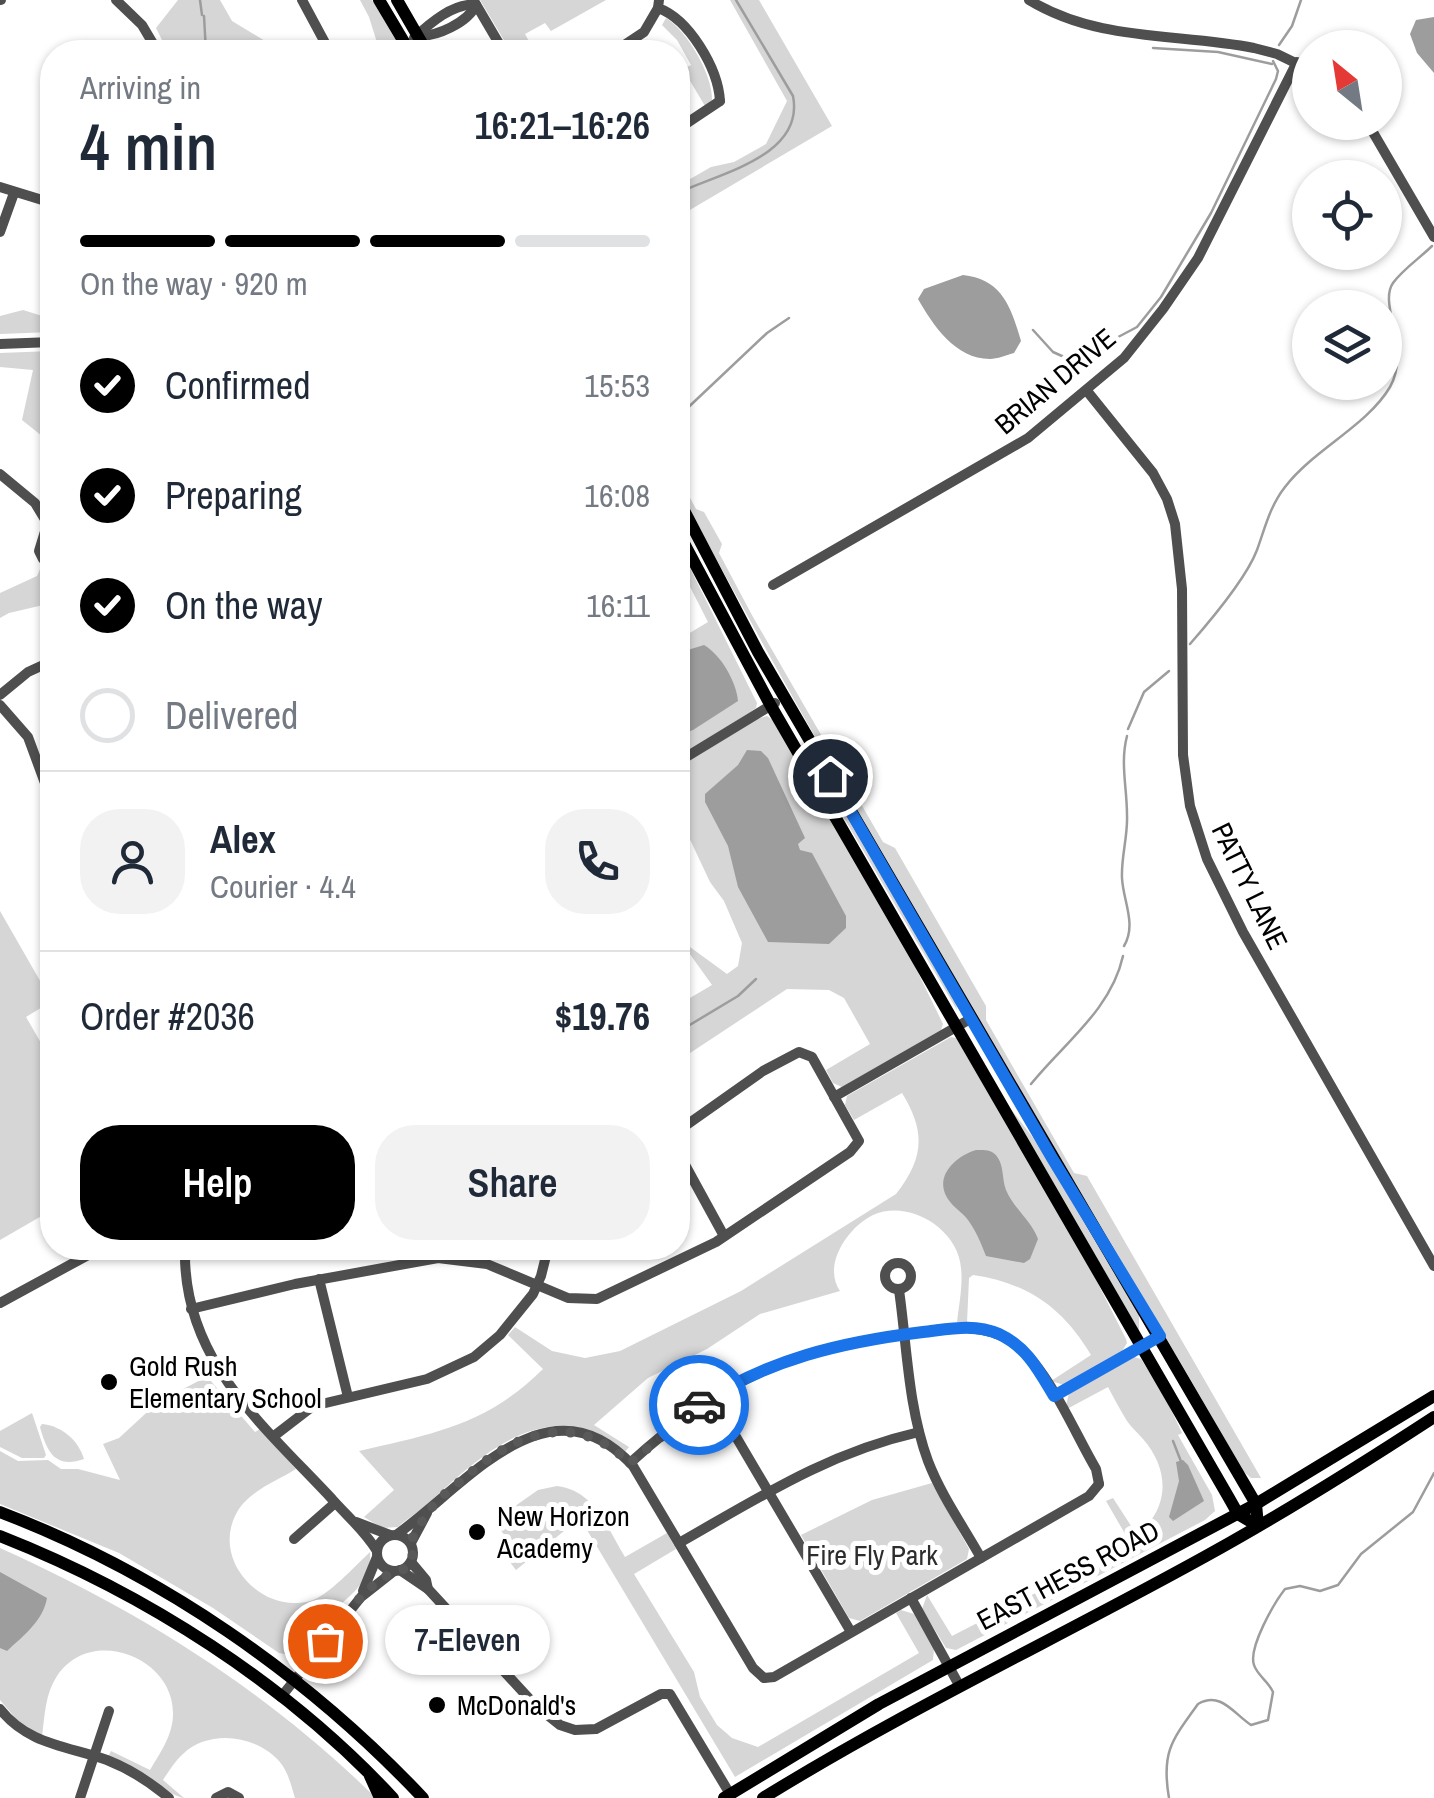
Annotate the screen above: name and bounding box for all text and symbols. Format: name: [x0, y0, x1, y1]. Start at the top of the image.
north arrow: [1292, 30, 1402, 140]
map controls: [1292, 30, 1402, 400]
text: Arriving in: [80, 66, 201, 109]
text: 16:21–16:26: [474, 100, 650, 151]
text: 4 min: [80, 103, 217, 190]
button: locate: [1292, 160, 1402, 270]
text: On the way · 920 m: [80, 262, 308, 305]
button: layers: [1292, 290, 1402, 400]
street label: BRIAN DRIVE: [987, 319, 1123, 443]
icon: check: [80, 358, 135, 413]
text: Confirmed: [165, 360, 310, 411]
text: 15:53: [584, 364, 650, 407]
icon: check: [80, 468, 135, 523]
text: Preparing: [165, 470, 302, 521]
text: 16:08: [584, 474, 650, 517]
icon: check: [80, 578, 135, 633]
text: On the way: [165, 580, 323, 631]
text: 16:11: [586, 584, 650, 627]
text: Delivered: [165, 690, 298, 741]
pin: [788, 734, 873, 819]
icon: home: [803, 749, 858, 804]
button: person: [80, 809, 185, 914]
button: phone: [545, 809, 650, 914]
text: Alex: [210, 814, 276, 865]
street label: PATTY LANE: [1203, 816, 1297, 956]
text: Courier · 4.4: [210, 865, 356, 908]
text: Order #2036: [80, 991, 255, 1042]
text: $19.76: [555, 991, 650, 1042]
button: Help: [80, 1125, 355, 1240]
button: Share: [375, 1125, 650, 1240]
place label: Gold Rush Elementary School: [129, 1347, 322, 1417]
courier: [649, 1355, 749, 1455]
marker: Gold Rush Elementary School: [98, 1371, 120, 1393]
icon: car: [672, 1378, 727, 1433]
place label: New Horizon Academy: [496, 1497, 630, 1567]
street label: EAST HESS ROAD: [970, 1511, 1166, 1639]
marker: New Horizon Academy: [466, 1521, 488, 1543]
park label: Fire Fly Park: [806, 1536, 938, 1574]
pin: [283, 1599, 368, 1684]
callout: 7-Eleven: [385, 1606, 550, 1676]
icon: bag: [298, 1614, 353, 1669]
text: 7-Eleven: [414, 1618, 521, 1661]
place label: McDonald's: [457, 1686, 576, 1724]
marker: McDonald's: [426, 1694, 448, 1716]

